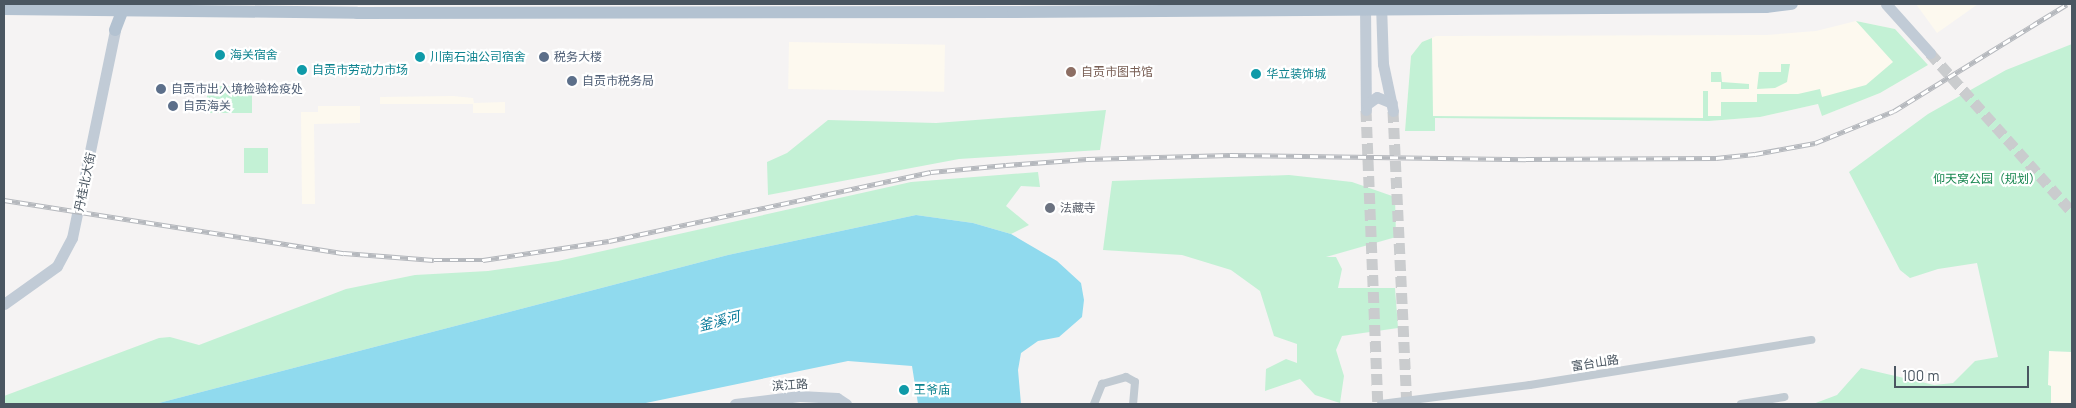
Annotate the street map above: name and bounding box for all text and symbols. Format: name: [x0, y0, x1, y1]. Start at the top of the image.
place label: 海关宿舍: [230, 48, 278, 62]
marker: 海关宿舍: [214, 49, 226, 61]
place label: 川南石油公司宿舍: [430, 50, 526, 64]
place label: 税务大楼: [554, 50, 602, 64]
marker: 川南石油公司宿舍: [414, 51, 426, 63]
marker: 税务大楼: [538, 51, 550, 63]
place label: 自贡市劳动力市场: [312, 63, 408, 77]
marker: 自贡市劳动力市场: [296, 64, 308, 76]
place label: 自贡市图书馆: [1081, 65, 1153, 79]
marker: 自贡市图书馆: [1065, 66, 1077, 78]
place label: 华立装饰城: [1266, 67, 1326, 81]
marker: 华立装饰城: [1250, 68, 1262, 80]
place label: 自贡市税务局: [582, 74, 654, 88]
marker: 自贡市税务局: [566, 75, 578, 87]
place label: 自贡市出入境检验检疫处: [171, 82, 303, 96]
marker: 自贡市出入境检验检疫处: [155, 83, 167, 95]
place label: 自贡海关: [183, 99, 231, 113]
marker: 自贡海关: [167, 100, 179, 112]
street label: 丹桂北大街: [72, 151, 98, 213]
park label: 仰天窝公园（规划）: [1933, 172, 2041, 186]
place label: 法藏寺: [1060, 201, 1096, 215]
marker: 法藏寺: [1044, 202, 1056, 214]
water label: 釜溪河: [697, 308, 741, 334]
street label: 富台山路: [1570, 352, 1620, 374]
scale bar: [1896, 356, 2031, 388]
text: 100 m: [1902, 366, 1940, 384]
street label: 滨江路: [772, 377, 808, 393]
place label: 王爷庙: [914, 383, 950, 397]
marker: 王爷庙: [898, 384, 910, 396]

